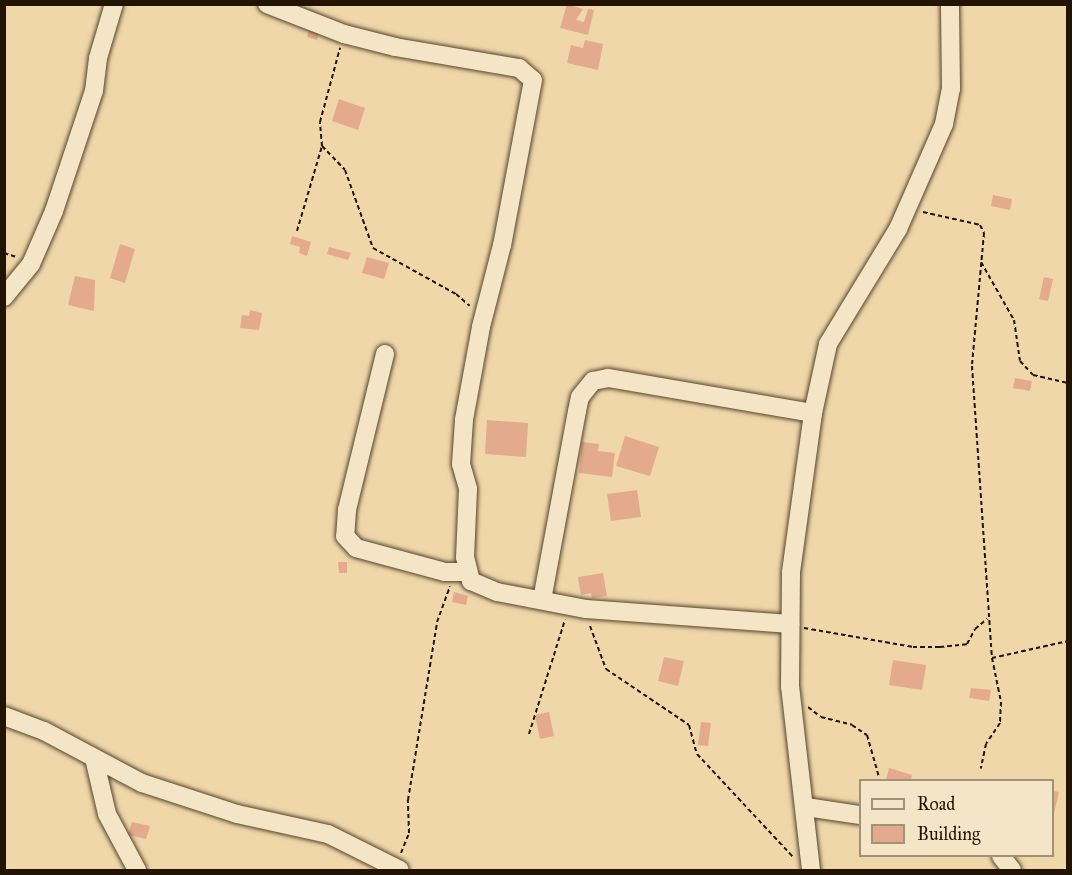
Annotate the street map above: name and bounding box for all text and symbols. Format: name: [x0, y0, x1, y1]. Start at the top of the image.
legend: [859, 779, 1054, 857]
text: Road: [917, 793, 955, 815]
text: Building: [917, 823, 980, 845]

